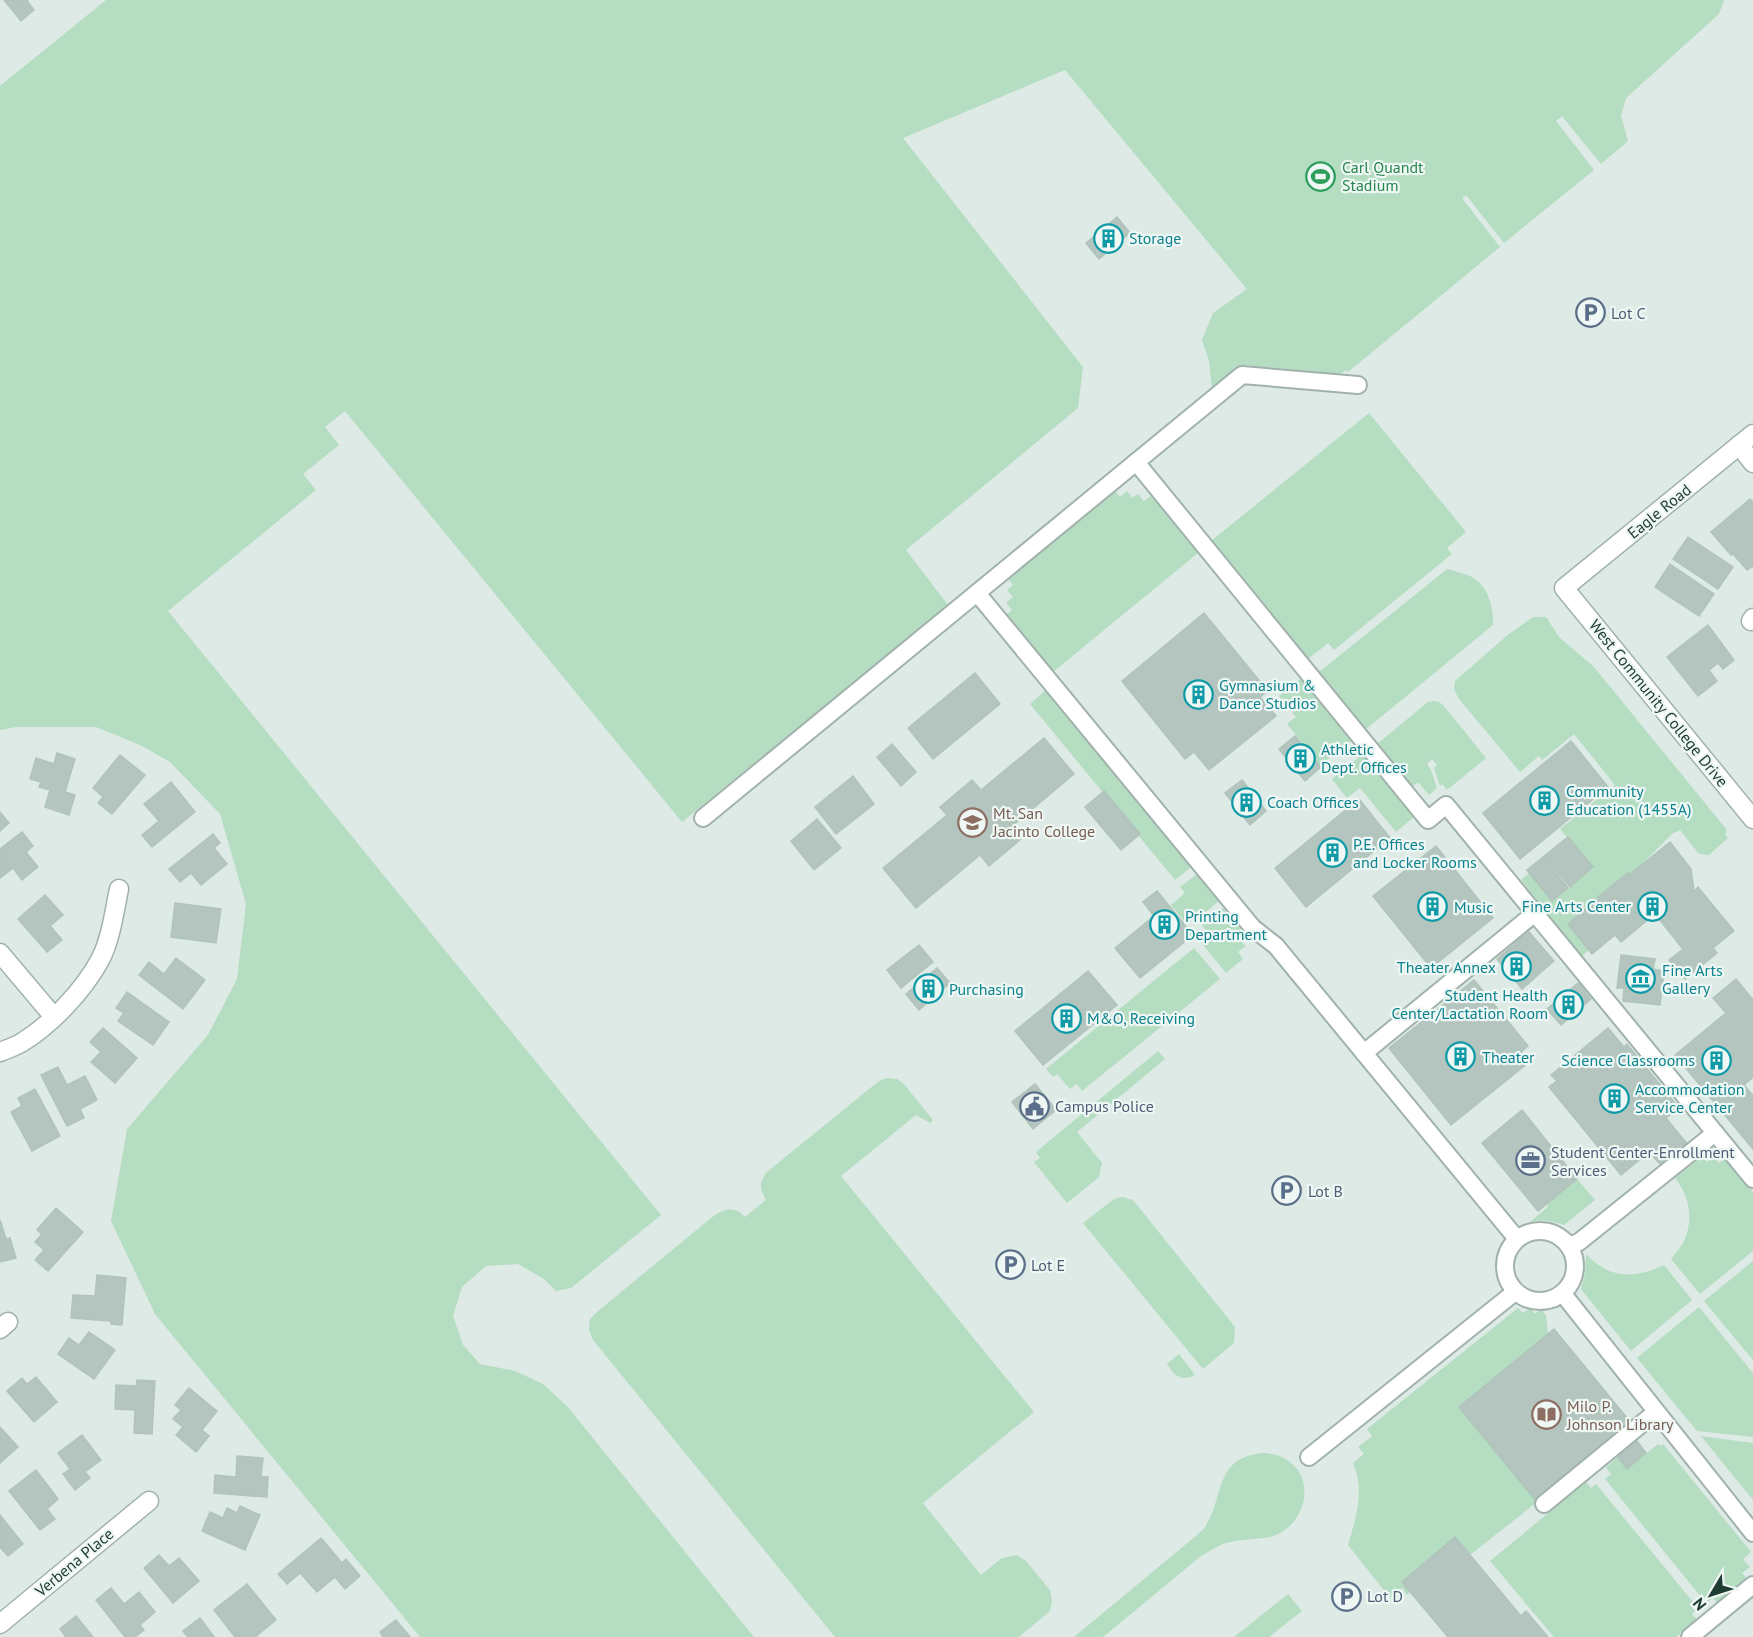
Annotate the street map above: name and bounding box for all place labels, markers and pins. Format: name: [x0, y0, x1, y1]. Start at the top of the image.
place label: Carl Quandt Stadium: [1342, 157, 1424, 195]
sports icon: Carl Quandt Stadium: [1305, 160, 1337, 192]
building icon: Storage: [1092, 222, 1124, 254]
place label: Storage: [1129, 228, 1181, 248]
parking icon: Lot C: [1574, 297, 1606, 329]
place label: Lot C: [1611, 303, 1646, 323]
place label: Gymnasium & Dance Studios: [1219, 675, 1316, 713]
building icon: Gymnasium & Dance Studios: [1182, 678, 1214, 710]
place label: Athletic Dept. Offices: [1321, 739, 1407, 777]
building icon: Athletic Dept. Offices: [1284, 742, 1316, 774]
place label: Community Education (1455A): [1566, 781, 1691, 819]
building icon: Community Education (1455A): [1529, 784, 1561, 816]
building icon: Coach Offices: [1230, 786, 1262, 818]
place label: Coach Offices: [1267, 792, 1359, 812]
place label: Mt. San Jacinto College: [992, 803, 1095, 841]
school or university icon: Mt. San Jacinto College: [956, 806, 988, 838]
place label: P.E. Offices and Locker Rooms: [1353, 834, 1477, 872]
building icon: P.E. Offices and Locker Rooms: [1316, 837, 1348, 869]
building icon: Fine Arts Center: [1636, 890, 1668, 922]
building icon: Music: [1417, 891, 1449, 923]
place label: Fine Arts Center: [1522, 896, 1632, 916]
place label: Music: [1454, 897, 1494, 917]
place label: Printing Department: [1185, 906, 1267, 944]
building icon: Printing Department: [1148, 909, 1180, 941]
building icon: Theater Annex: [1501, 951, 1533, 983]
place label: Theater Annex: [1397, 957, 1496, 977]
place label: Fine Arts Gallery: [1662, 960, 1723, 998]
museum icon: Fine Arts Gallery: [1625, 963, 1657, 995]
building icon: Purchasing: [912, 973, 944, 1005]
place label: Purchasing: [949, 979, 1024, 999]
place label: Student Health Center/Lactation Room: [1391, 985, 1548, 1023]
building icon: Student Health Center/Lactation Room: [1553, 988, 1585, 1020]
building icon: M&O, Receiving: [1050, 1002, 1082, 1034]
place label: M&O, Receiving: [1087, 1008, 1195, 1028]
building icon: Theater: [1445, 1041, 1477, 1073]
building icon: Science Classrooms: [1700, 1044, 1732, 1076]
place label: Theater: [1482, 1047, 1535, 1067]
place label: Science Classrooms: [1561, 1050, 1695, 1070]
place label: Accommodation Service Center: [1635, 1079, 1745, 1117]
building icon: Accommodation Service Center: [1598, 1082, 1630, 1114]
public building icon: Campus Police: [1018, 1090, 1050, 1122]
place label: Campus Police: [1055, 1096, 1154, 1116]
place label: Student Center-Enrollment Services: [1551, 1142, 1735, 1180]
office icon: Student Center-Enrollment Services: [1514, 1145, 1546, 1177]
parking icon: Lot B: [1271, 1175, 1303, 1207]
place label: Lot B: [1308, 1181, 1343, 1201]
parking icon: Lot E: [994, 1249, 1026, 1281]
place label: Lot E: [1031, 1255, 1065, 1275]
place label: Milo P. Johnson Library: [1566, 1396, 1674, 1434]
library icon: Milo P. Johnson Library: [1530, 1399, 1562, 1431]
parking icon: Lot D: [1330, 1580, 1362, 1612]
place label: Lot D: [1367, 1586, 1403, 1606]

